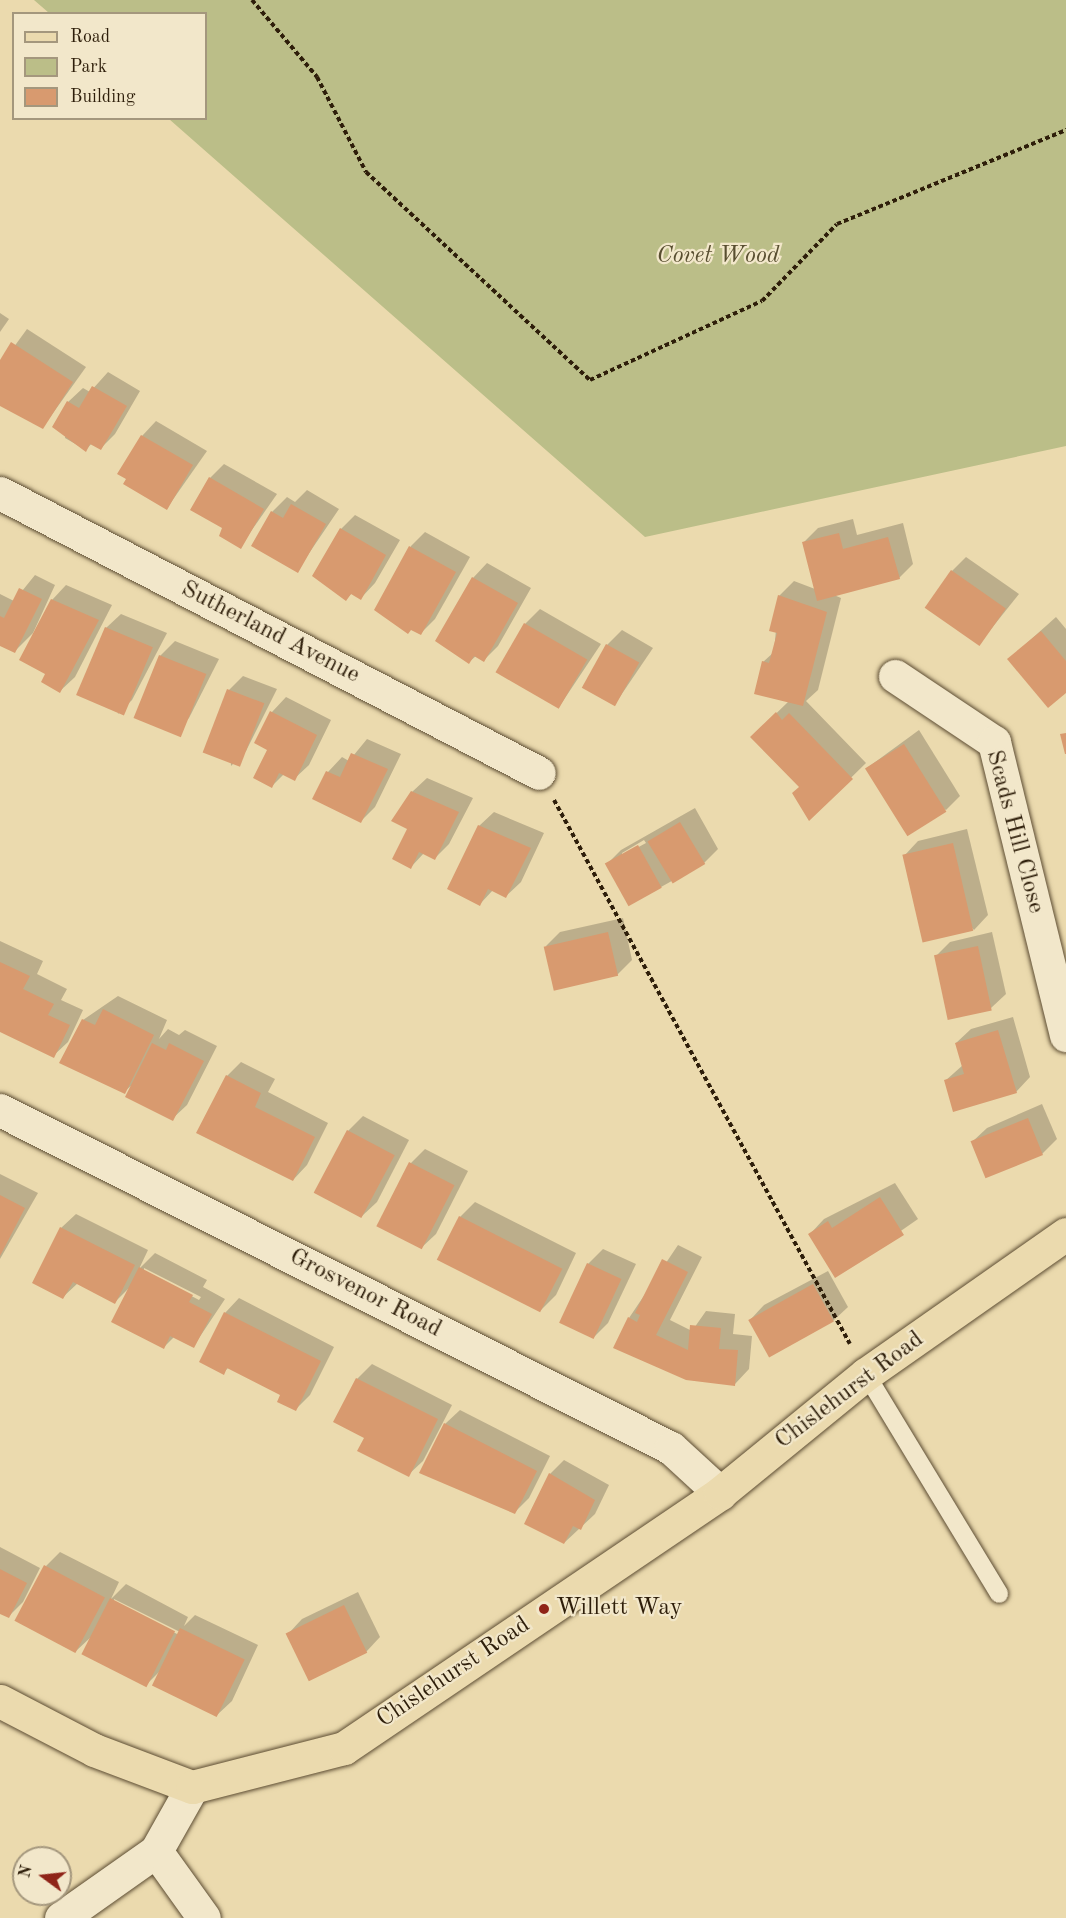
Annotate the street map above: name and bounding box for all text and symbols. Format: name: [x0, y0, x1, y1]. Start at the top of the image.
legend: [12, 12, 207, 120]
text: Road: [70, 28, 110, 46]
text: Park: [70, 58, 107, 76]
text: Building: [70, 88, 135, 106]
park label: Covet Wood: [656, 243, 780, 271]
street label: Sutherland Avenue: [176, 575, 364, 691]
street label: Scads Hill Close: [978, 747, 1050, 917]
street label: Grosvenor Road: [284, 1243, 446, 1345]
street label: Chislehurst Road: [770, 1326, 930, 1456]
place label: Willett Way: [556, 1595, 682, 1623]
marker: Willett Way: [537, 1602, 551, 1616]
street label: Chislehurst Road: [372, 1611, 536, 1735]
north arrow: [12, 1846, 72, 1906]
text: N: [17, 1864, 36, 1880]

